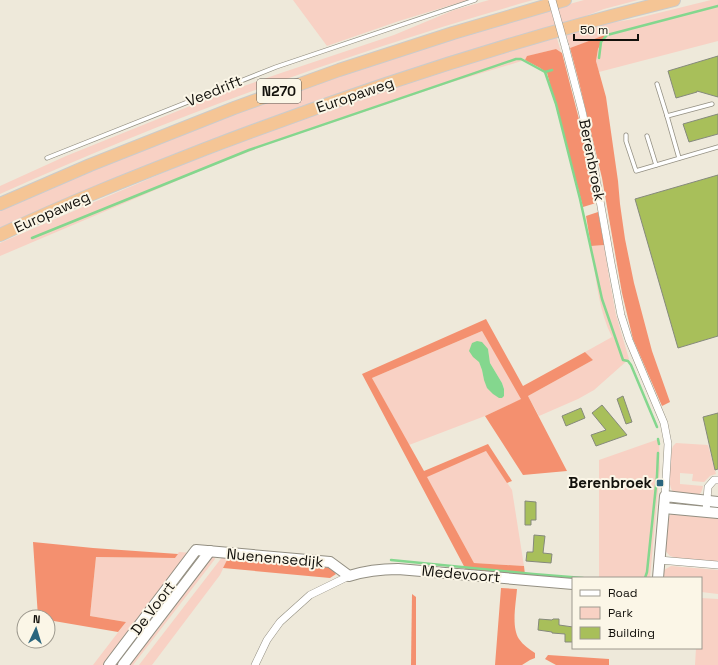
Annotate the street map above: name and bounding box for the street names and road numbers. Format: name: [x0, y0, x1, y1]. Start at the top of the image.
street label: Veedrift: [183, 71, 245, 110]
street label: Europaweg: [314, 72, 396, 117]
road number: N270: [257, 79, 301, 103]
street label: Berenbroek: [575, 117, 610, 203]
street label: Europaweg: [11, 186, 93, 237]
street label: Nuenensedijk: [226, 544, 324, 571]
street label: Medevoort: [421, 561, 501, 586]
street label: De Voort: [126, 577, 179, 638]

